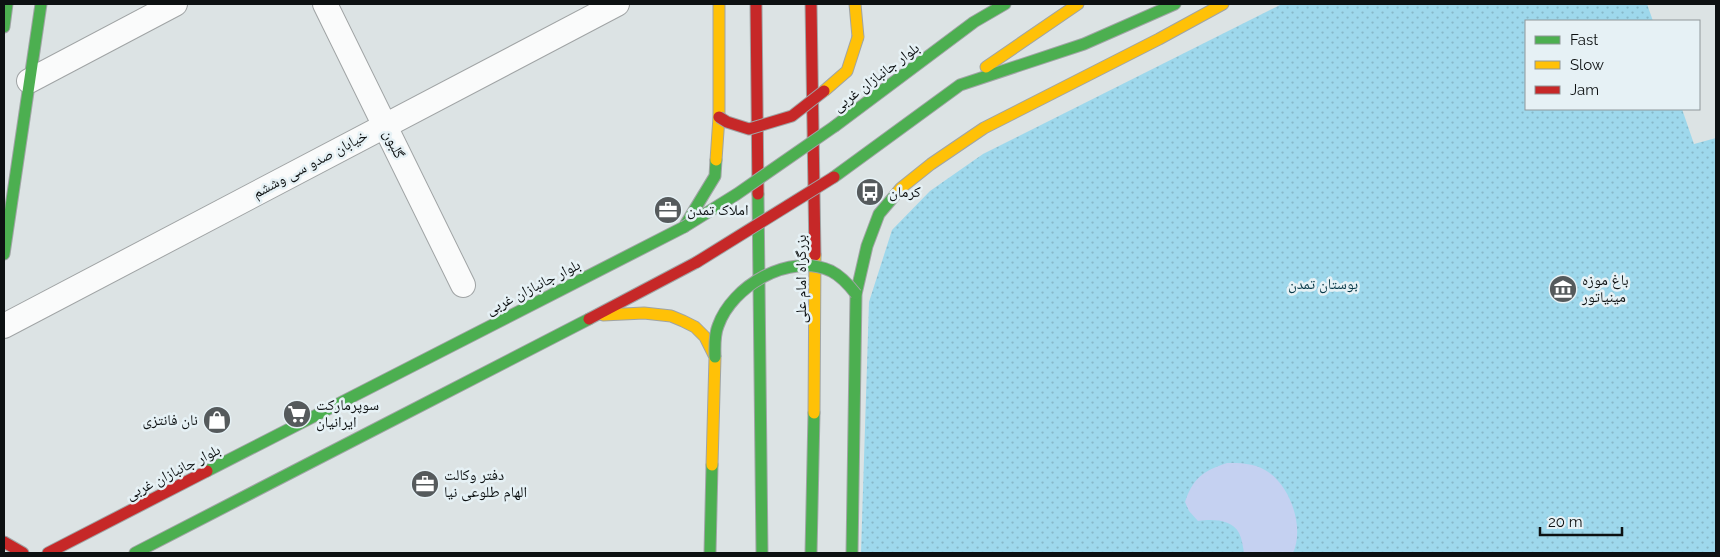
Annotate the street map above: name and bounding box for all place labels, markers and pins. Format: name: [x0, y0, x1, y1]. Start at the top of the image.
bus stop icon: کرمان: [855, 177, 885, 207]
place label: کرمان: [889, 183, 921, 202]
office icon: املاک تمدن: [653, 195, 683, 225]
place label: املاک تمدن: [687, 201, 748, 220]
place label: باغ موزه مینیاتور: [1581, 271, 1629, 306]
museum icon: باغ موزه مینیاتور: [1548, 274, 1578, 304]
place label: سوپرمارکت ایرانیان: [316, 396, 379, 432]
supermarket icon: سوپرمارکت ایرانیان: [282, 399, 312, 429]
shop icon: نان فانتزی: [202, 405, 232, 435]
place label: نان فانتزی: [143, 411, 198, 430]
place label: دفتر وکالت الهام طلوعی نیا: [444, 466, 527, 502]
office icon: دفتر وکالت الهام طلوعی نیا: [410, 469, 440, 499]

